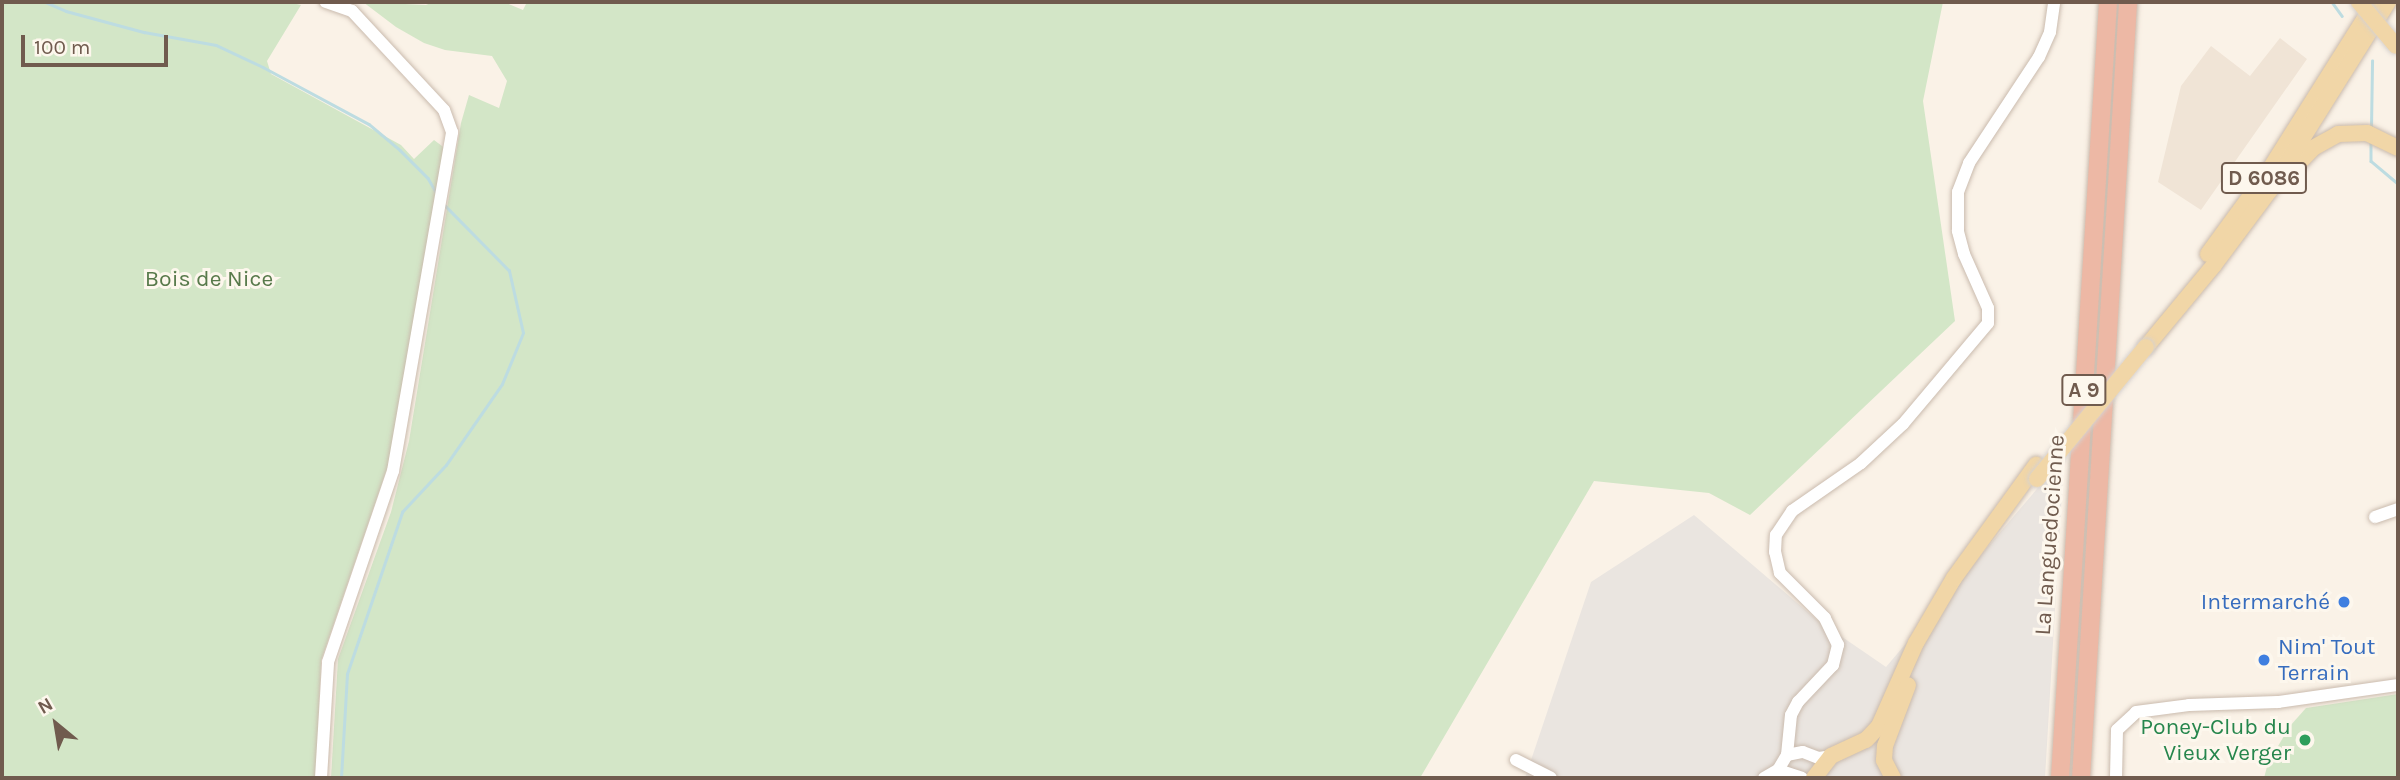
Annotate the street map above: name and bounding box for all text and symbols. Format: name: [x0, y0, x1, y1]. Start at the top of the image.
scale bar: [24, 21, 172, 65]
text: 100 m: [34, 35, 91, 59]
road number: D 6086: [2220, 160, 2308, 196]
park label: Bois de Nice: [145, 265, 273, 293]
road number: A 9: [2061, 372, 2107, 408]
street label: La Languedocienne: [2029, 434, 2071, 636]
place label: Intermarché: [2201, 588, 2330, 616]
marker: Intermarché: [2336, 594, 2352, 610]
place label: Nim' Tout Terrain: [2278, 633, 2376, 687]
marker: Nim' Tout Terrain: [2256, 652, 2272, 668]
north arrow: [21, 689, 91, 759]
text: N: [34, 693, 57, 719]
place label: Poney-Club du Vieux Verger: [2140, 713, 2291, 767]
marker: Poney-Club du Vieux Verger: [2297, 732, 2313, 748]

